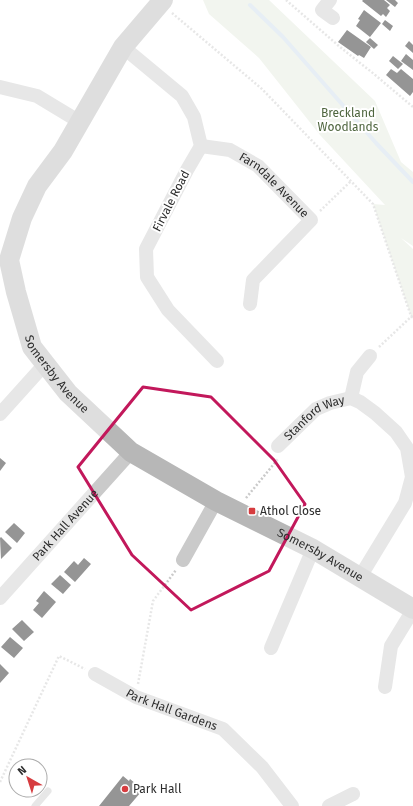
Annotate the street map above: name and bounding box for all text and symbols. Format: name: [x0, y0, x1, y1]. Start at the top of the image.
park label: Breckland Woodlands: [318, 106, 379, 134]
street label: Farndale Avenue: [237, 150, 312, 221]
street label: Firvale Road: [150, 168, 192, 234]
street label: Somersby Avenue: [22, 334, 92, 416]
street label: Stanford Way: [281, 393, 346, 443]
street label: Park Hall Avenue: [30, 486, 101, 564]
place label: Athol Close: [260, 504, 321, 518]
marker: Athol Close: [247, 506, 257, 516]
street label: Somersby Avenue: [275, 525, 366, 585]
street label: Park Hall Gardens: [124, 686, 220, 733]
north arrow: [8, 758, 48, 798]
text: N: [15, 763, 29, 778]
place label: Park Hall: [133, 782, 182, 796]
marker: Park Hall: [120, 784, 130, 794]

